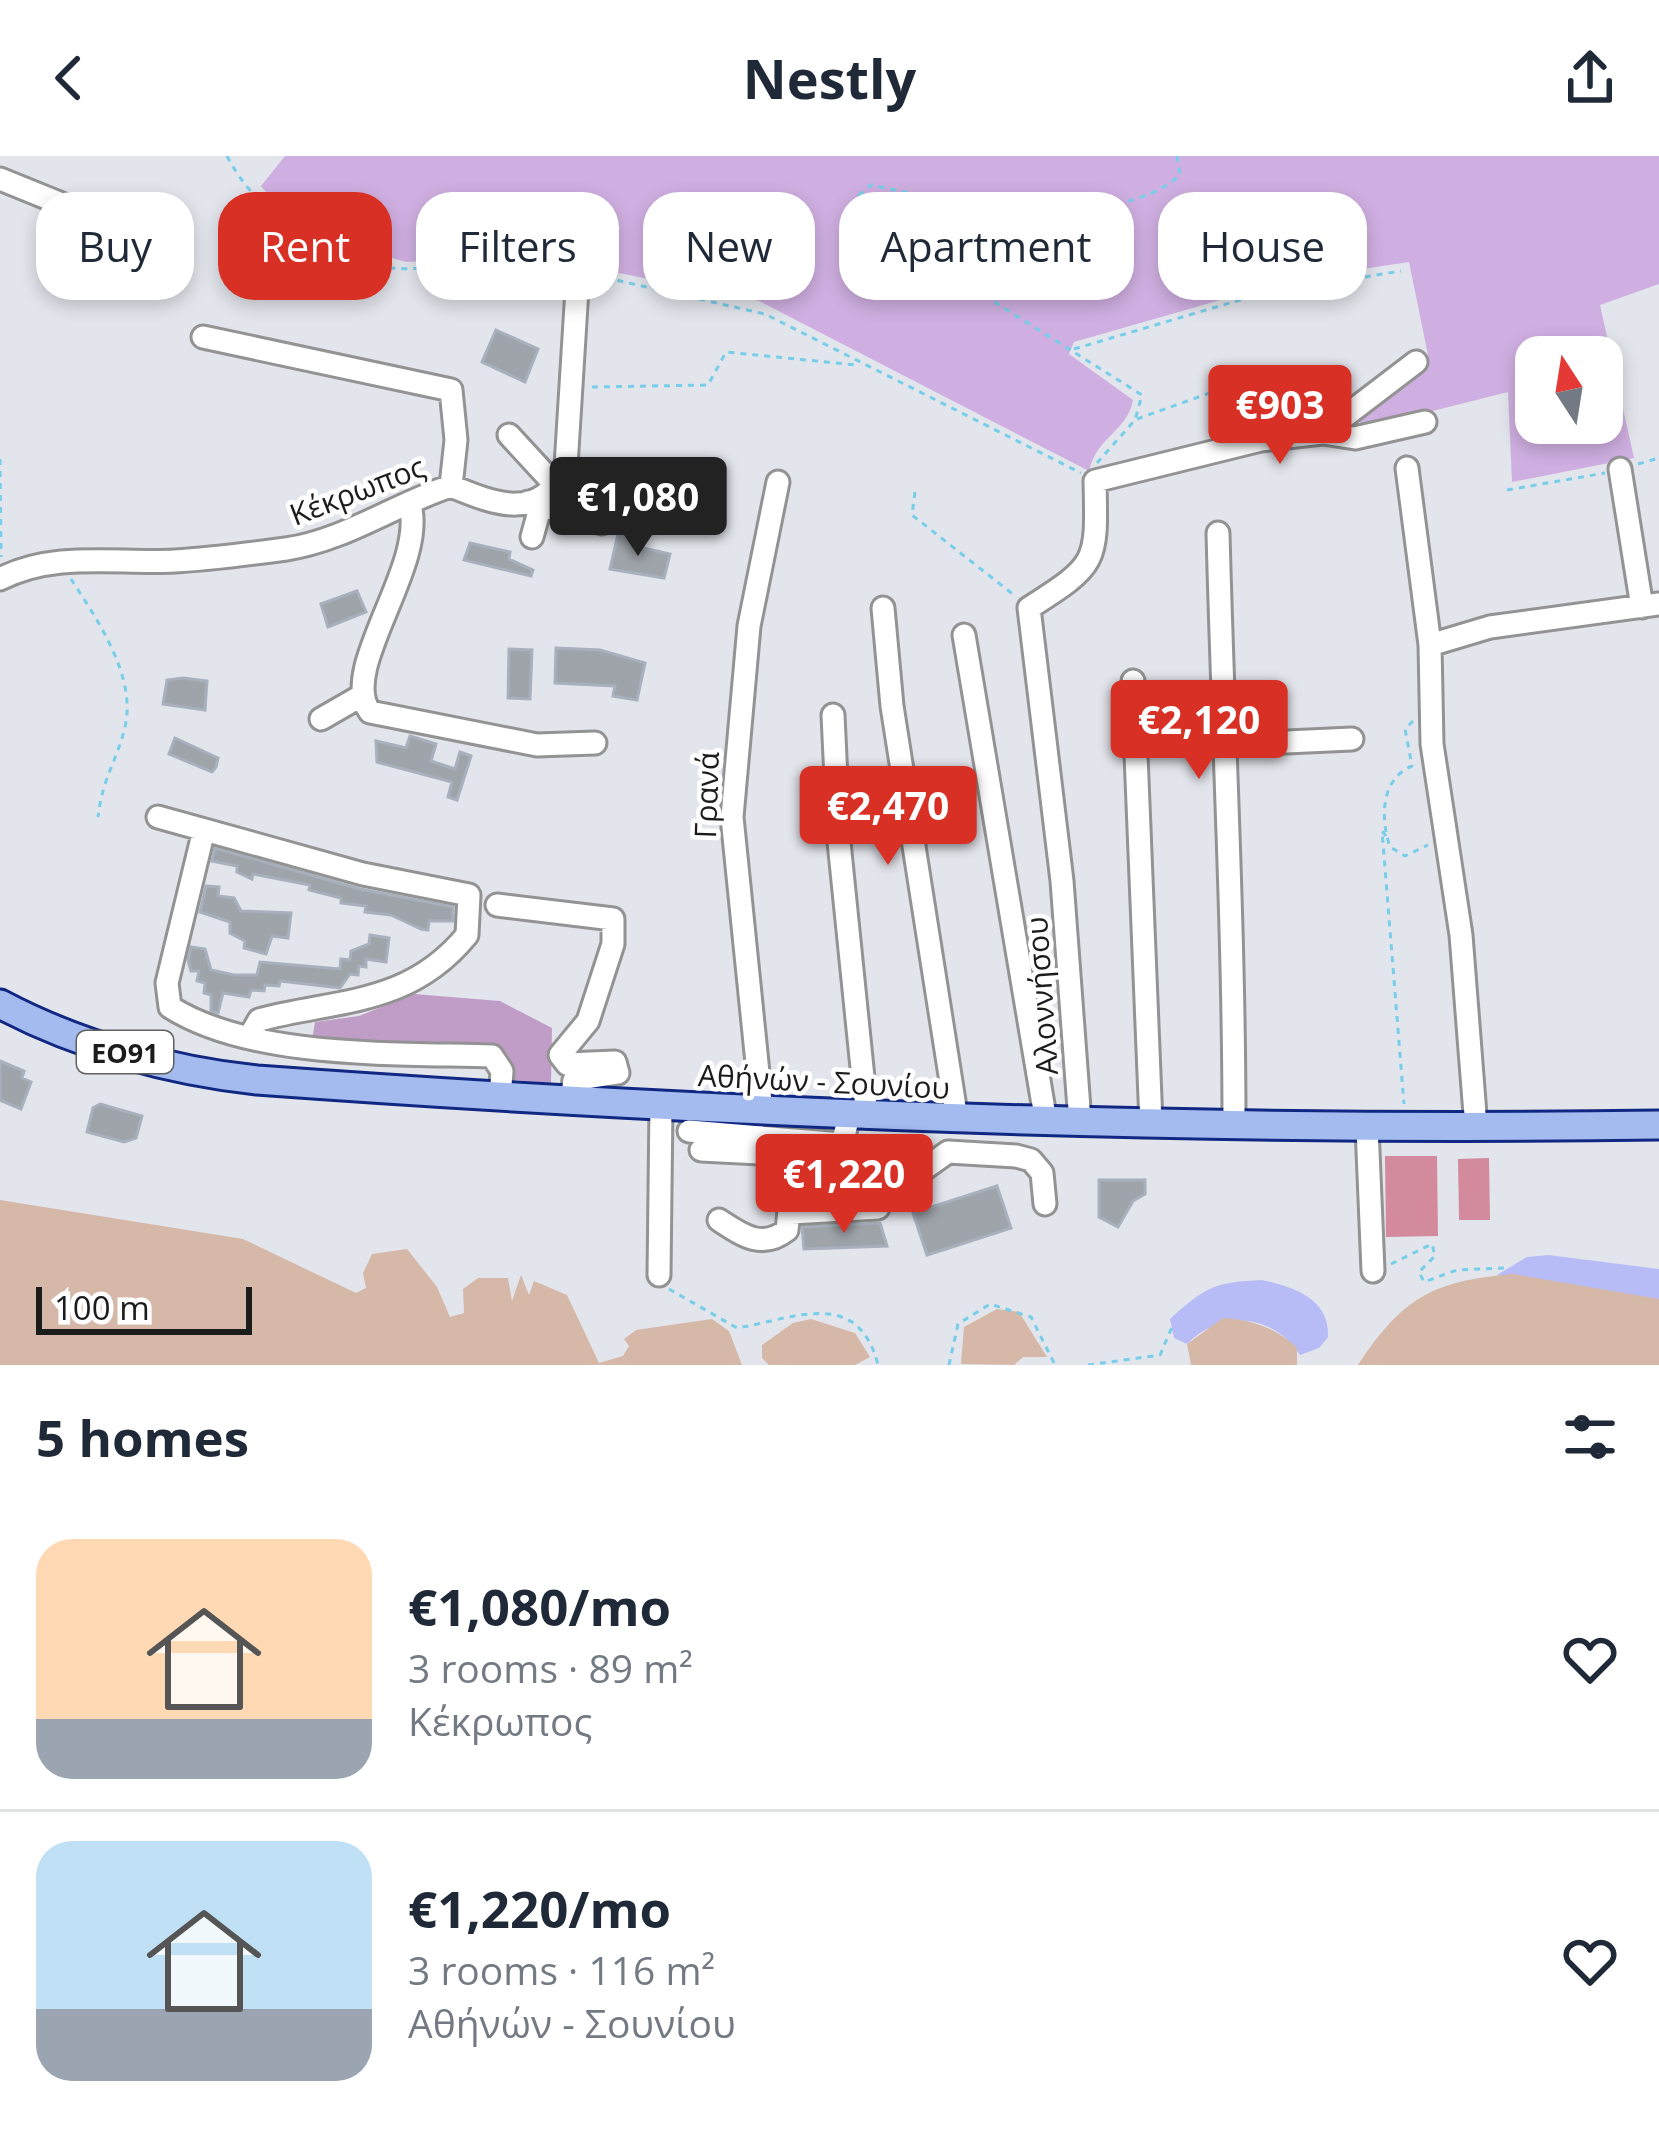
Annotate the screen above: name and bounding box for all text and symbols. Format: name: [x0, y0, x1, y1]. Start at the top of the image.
text: Nestly: [743, 41, 916, 115]
icon: back: [36, 45, 102, 111]
icon: share: [1557, 45, 1623, 111]
chip: Buy: [36, 192, 194, 300]
chip: Rent: [218, 192, 392, 300]
chip: Filters: [416, 192, 619, 300]
chip: New: [643, 192, 815, 300]
chip: Apartment: [839, 192, 1134, 300]
chip: House: [1158, 192, 1367, 300]
north arrow: [1515, 336, 1623, 444]
map controls: [1515, 336, 1623, 444]
pin: €903: [1209, 365, 1351, 467]
text: €903: [1235, 377, 1325, 430]
street label: Κέκρωπος: [283, 445, 431, 535]
pin: €1,080: [540, 457, 736, 559]
text: €1,080: [577, 469, 699, 522]
pin: €2,120: [1101, 680, 1297, 782]
text: €2,120: [1138, 692, 1260, 745]
street label: Γρανά: [684, 751, 728, 839]
pin: €2,470: [790, 766, 986, 868]
text: €2,470: [827, 778, 949, 831]
street label: Αλοννήσου: [1015, 915, 1067, 1077]
road number: ΕΟ91: [77, 1031, 173, 1073]
street label: Αθήνών - Σουνίου: [697, 1054, 951, 1108]
pin: €1,220: [746, 1134, 942, 1236]
text: €1,220: [783, 1146, 905, 1199]
scale bar: [36, 1281, 252, 1334]
text: 100 m: [54, 1285, 150, 1330]
text: 5 homes: [36, 1402, 249, 1472]
icon: filters: [1557, 1404, 1623, 1470]
text: €1,080/mo: [408, 1571, 671, 1641]
icon: home: [132, 1587, 276, 1731]
icon: heart: [1557, 1626, 1623, 1692]
text: 3 rooms · 89 m²: [408, 1641, 693, 1694]
text: Κέκρωπος: [408, 1694, 592, 1747]
text: €1,220/mo: [408, 1873, 671, 1943]
icon: home: [132, 1889, 276, 2033]
icon: heart: [1557, 1928, 1623, 1994]
text: 3 rooms · 116 m²: [408, 1943, 715, 1996]
text: Αθήνών - Σουνίου: [408, 1996, 736, 2049]

